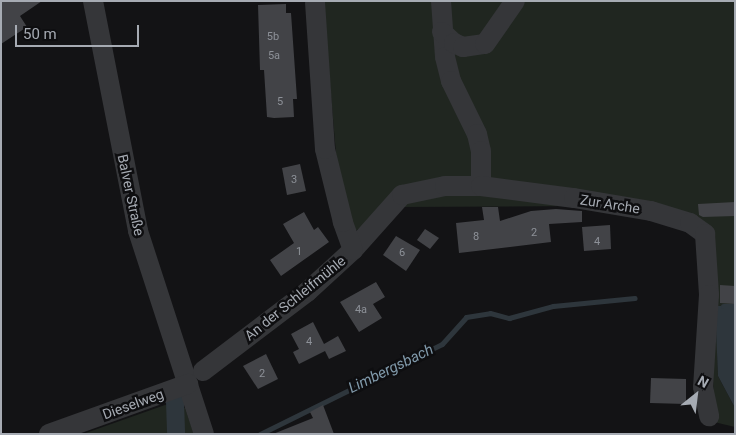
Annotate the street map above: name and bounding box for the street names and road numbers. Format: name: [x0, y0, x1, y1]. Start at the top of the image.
street label: Balver Straße: [114, 153, 148, 237]
street label: Zur Arche: [579, 191, 641, 217]
street label: An der Schleifmühle: [241, 252, 349, 344]
street label: Dieselweg: [100, 385, 166, 423]

